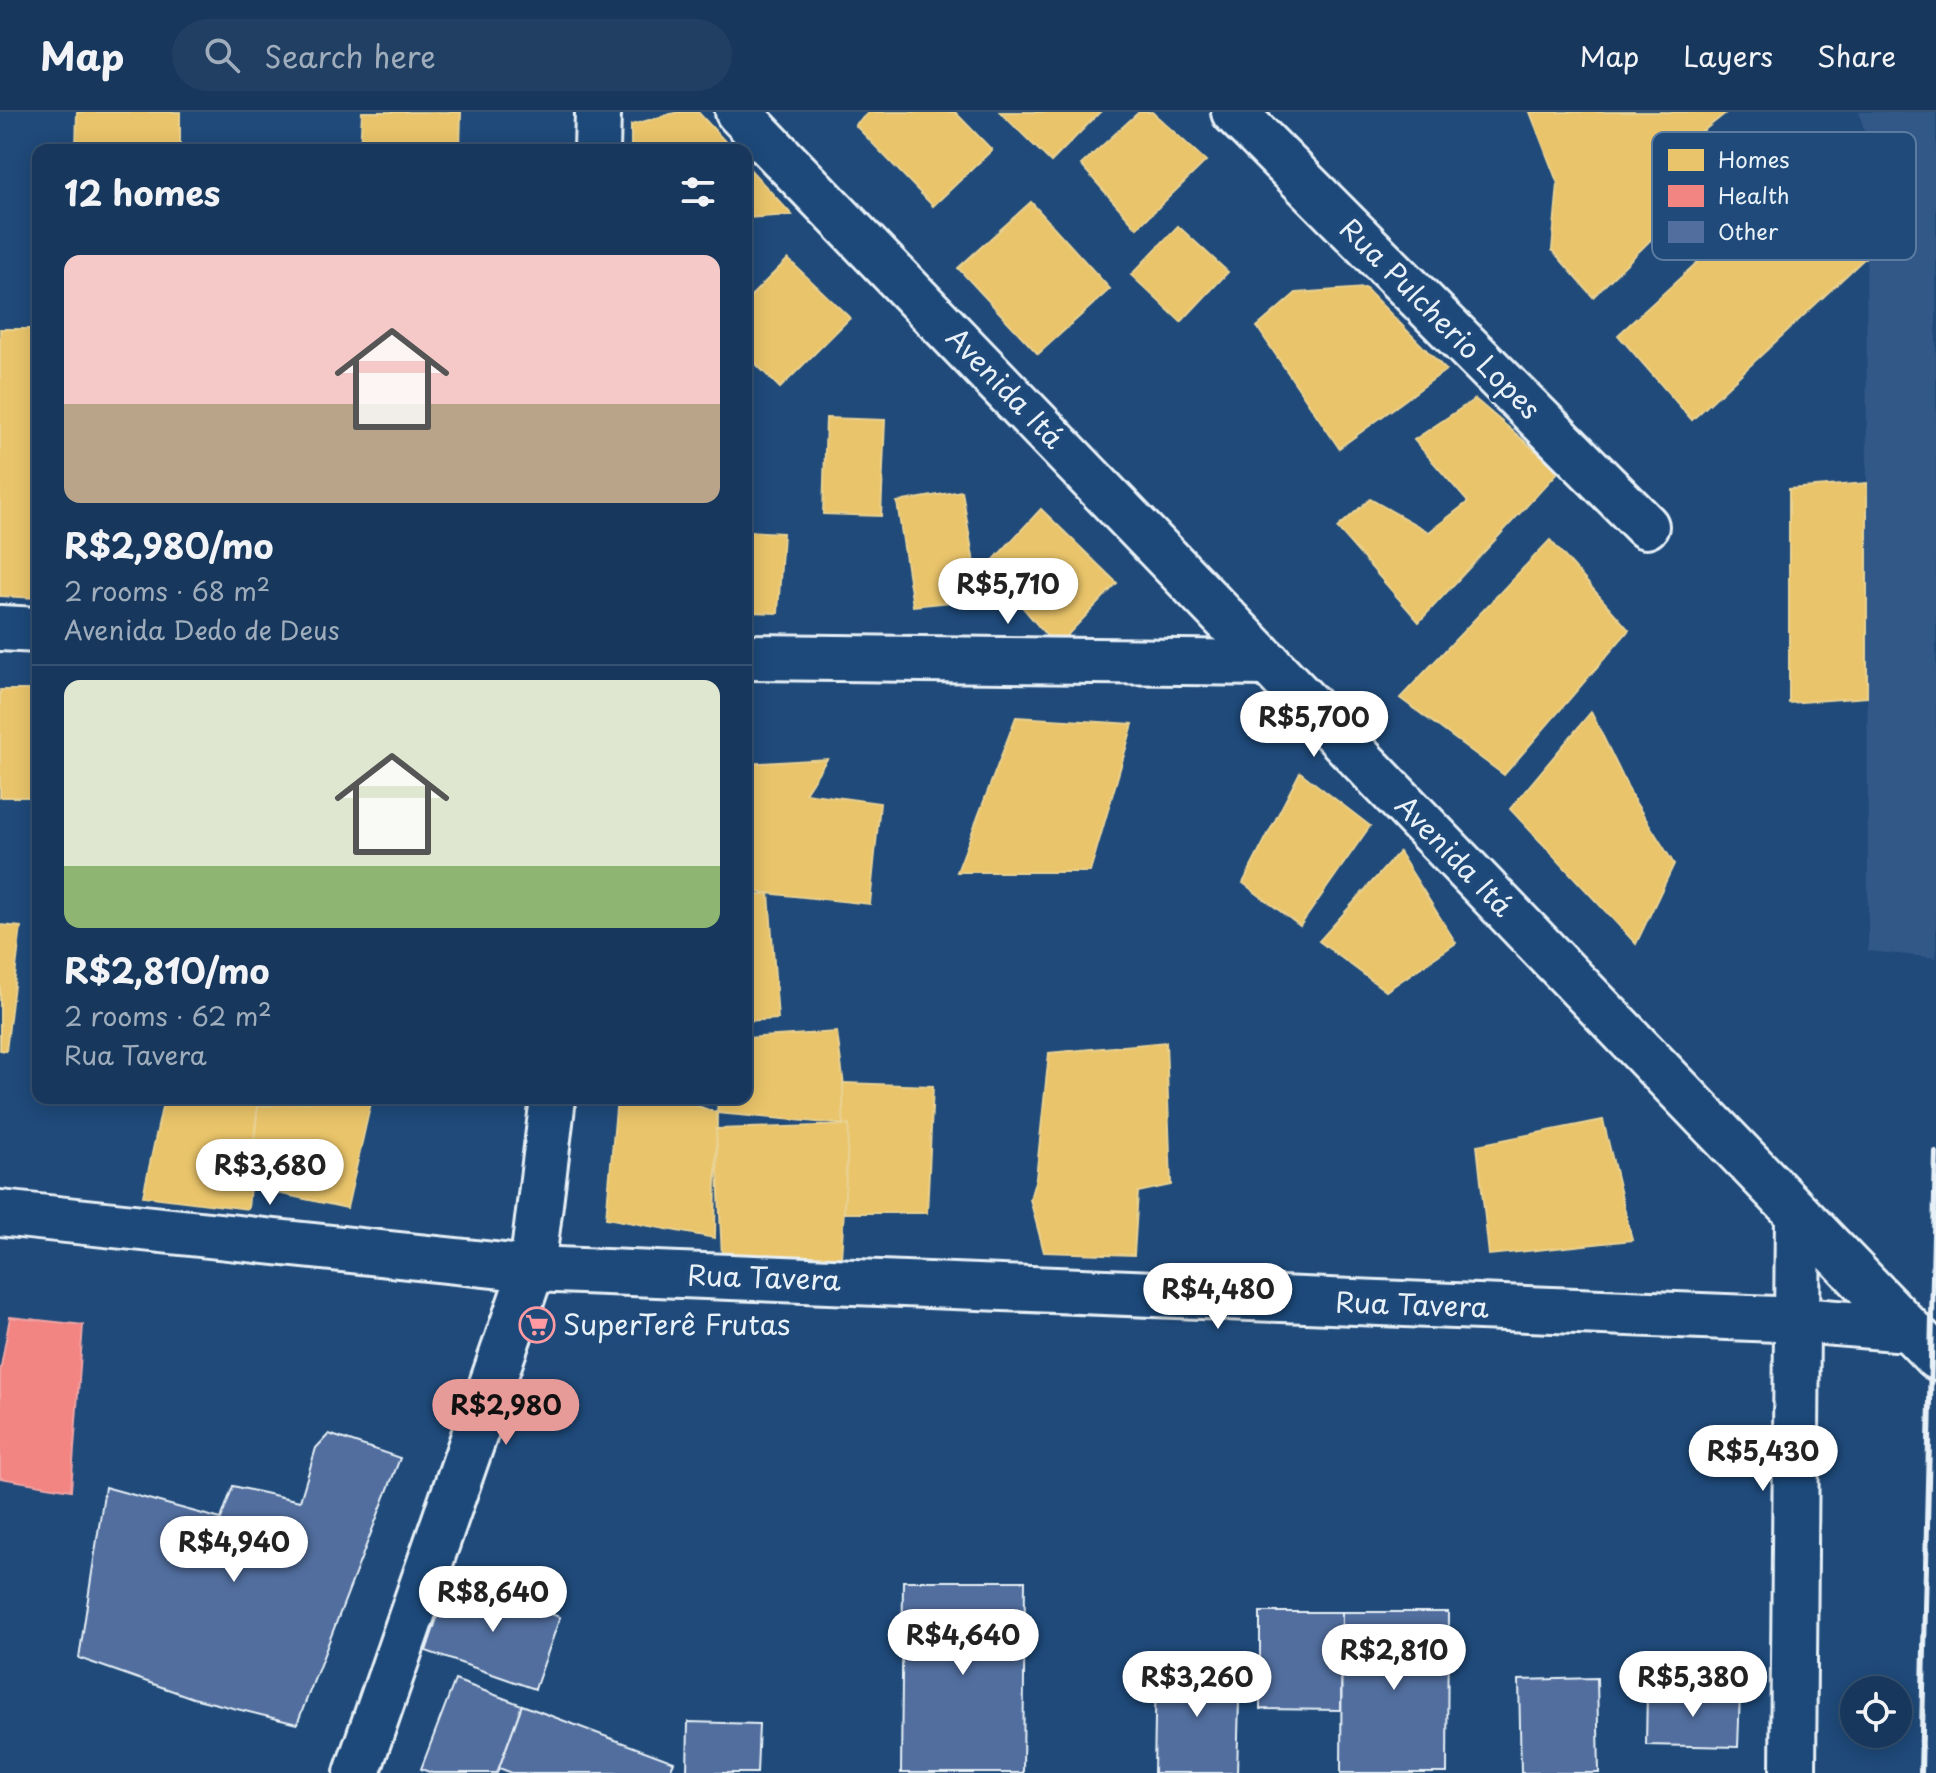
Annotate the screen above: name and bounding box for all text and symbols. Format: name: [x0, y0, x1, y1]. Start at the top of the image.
search box: [172, 19, 732, 91]
text: Map: [40, 27, 124, 84]
icon: search: [200, 33, 244, 77]
text: Search here: [264, 33, 436, 78]
text: Map: [1579, 34, 1639, 77]
text: Layers: [1683, 34, 1773, 77]
text: Share: [1817, 34, 1896, 77]
legend: [1652, 132, 1916, 260]
text: Homes: [1718, 142, 1789, 175]
text: 12 homes: [64, 166, 220, 218]
icon: filters: [676, 170, 720, 214]
text: Health: [1718, 178, 1790, 211]
street label: Rua Pulcherio Lopes: [1331, 208, 1551, 428]
text: Other: [1718, 214, 1779, 247]
icon: home: [320, 307, 464, 451]
street label: Avenida Itá: [937, 316, 1076, 458]
text: R$2,980/mo: [64, 519, 274, 571]
pin: R$5,710: [934, 558, 1082, 626]
text: R$5,710: [956, 564, 1060, 603]
text: 2 rooms · 68 m²: [64, 571, 270, 610]
text: Avenida Dedo de Deus: [64, 610, 340, 649]
pin: R$5,700: [1240, 691, 1388, 759]
text: R$5,700: [1258, 697, 1370, 736]
icon: home: [320, 732, 464, 876]
street label: Avenida Itá: [1386, 784, 1525, 926]
text: R$2,810/mo: [64, 944, 270, 996]
text: 2 rooms · 62 m²: [64, 996, 272, 1035]
text: Rua Tavera: [64, 1035, 207, 1074]
pin: R$3,680: [196, 1139, 344, 1207]
text: R$3,680: [214, 1145, 326, 1184]
street label: Rua Tavera: [687, 1252, 842, 1301]
pin: R$4,480: [1144, 1263, 1292, 1331]
text: R$4,480: [1161, 1269, 1275, 1308]
street label: Rua Tavera: [1335, 1279, 1490, 1328]
place label: SuperTerê Frutas: [563, 1302, 790, 1345]
supermarket icon: SuperTerê Frutas: [518, 1306, 556, 1344]
pin: R$2,980: [432, 1379, 580, 1447]
text: R$2,980: [450, 1385, 562, 1424]
pin: R$5,430: [1689, 1425, 1837, 1493]
text: R$5,430: [1707, 1431, 1819, 1470]
pin: R$4,940: [160, 1516, 308, 1584]
text: R$4,940: [178, 1522, 290, 1561]
pin: R$8,640: [419, 1566, 567, 1634]
text: R$8,640: [437, 1572, 549, 1611]
pin: R$4,640: [889, 1609, 1037, 1677]
text: R$4,640: [906, 1615, 1020, 1654]
pin: R$2,810: [1320, 1624, 1468, 1692]
text: R$2,810: [1340, 1630, 1448, 1669]
pin: R$3,260: [1123, 1651, 1271, 1719]
pin: R$5,380: [1619, 1651, 1767, 1719]
text: R$3,260: [1141, 1657, 1254, 1696]
text: R$5,380: [1637, 1657, 1749, 1696]
map controls: [1840, 1676, 1912, 1748]
button: locate: [1840, 1676, 1912, 1748]

